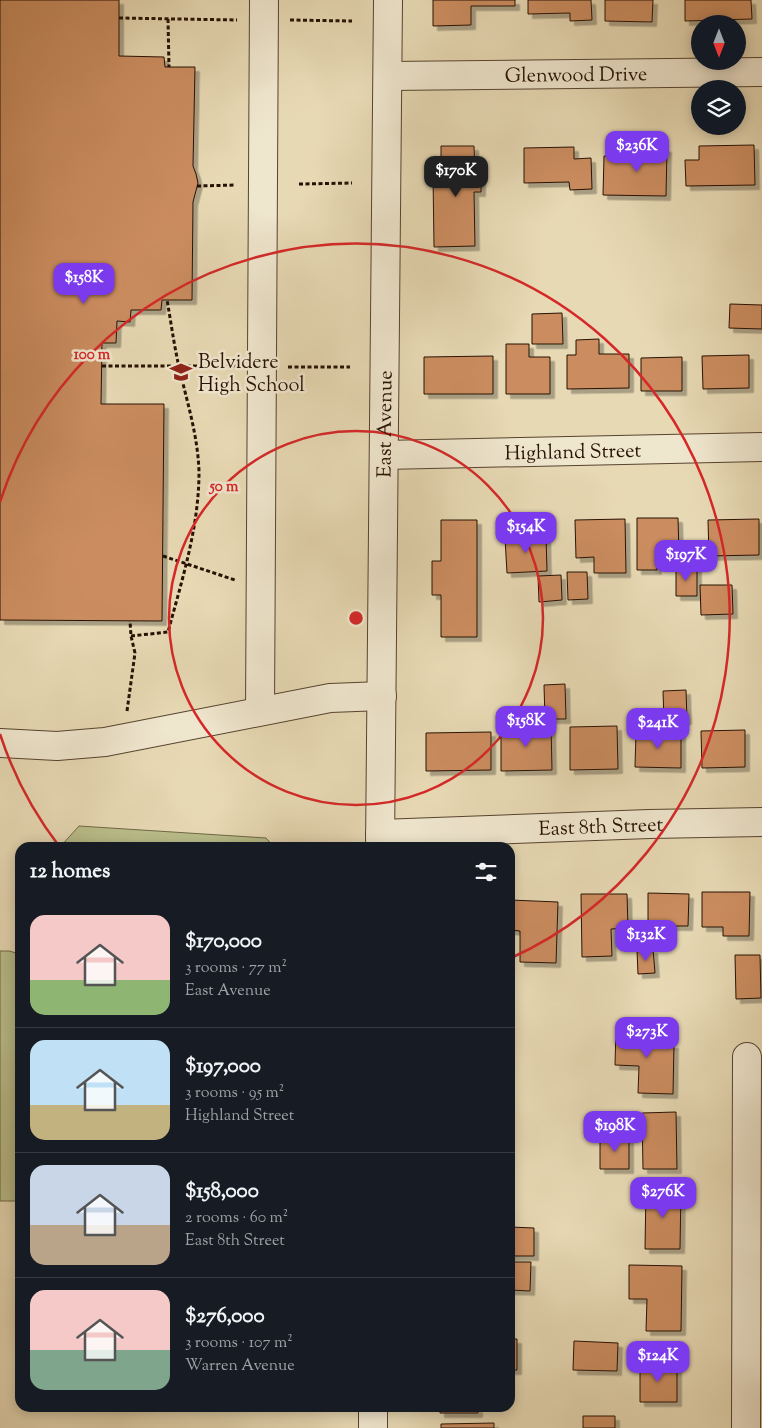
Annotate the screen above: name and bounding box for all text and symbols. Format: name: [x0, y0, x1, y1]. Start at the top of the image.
north arrow: [691, 15, 746, 70]
map controls: [691, 15, 746, 135]
street label: Glenwood Drive: [505, 61, 647, 92]
button: layers: [691, 80, 746, 135]
pin: $236K: [602, 130, 672, 173]
text: $236K: [616, 135, 658, 158]
pin: $170K: [421, 156, 491, 198]
text: $170K: [435, 160, 477, 183]
pin: $158K: [49, 262, 119, 305]
text: $158K: [64, 267, 104, 290]
text: 100 m: [74, 345, 111, 366]
place label: Belvidere High School: [198, 349, 305, 401]
school or university icon: Belvidere High School: [168, 359, 194, 385]
street label: East Avenue: [371, 370, 402, 478]
street label: Highland Street: [504, 438, 642, 469]
text: 50 m: [209, 477, 239, 498]
pin: $154K: [491, 512, 561, 554]
text: $154K: [506, 516, 546, 539]
pin: $197K: [651, 540, 721, 582]
text: $197K: [665, 544, 707, 567]
centre of rings: [347, 609, 365, 627]
pin: $158K: [491, 706, 561, 748]
pin: $241K: [623, 708, 693, 750]
text: $158K: [506, 710, 546, 733]
text: $241K: [637, 712, 679, 735]
street label: East 8th Street: [538, 812, 664, 845]
text: 12 homes: [30, 857, 110, 887]
icon: filters: [472, 858, 500, 886]
pin: $132K: [611, 920, 681, 962]
text: $132K: [626, 924, 666, 947]
text: $170,000: [185, 927, 262, 957]
icon: home: [70, 935, 130, 995]
text: 3 rooms · 77 m²: [185, 957, 287, 980]
text: East Avenue: [185, 980, 271, 1003]
pin: $273K: [612, 1016, 682, 1059]
text: $273K: [626, 1021, 668, 1044]
text: $197,000: [185, 1052, 261, 1082]
icon: home: [70, 1060, 130, 1120]
text: 3 rooms · 95 m²: [185, 1082, 284, 1105]
text: Highland Street: [185, 1105, 294, 1128]
pin: $198K: [580, 1110, 650, 1153]
text: $198K: [594, 1115, 636, 1138]
pin: $276K: [628, 1176, 698, 1219]
text: $158,000: [185, 1177, 259, 1207]
text: $276K: [641, 1181, 685, 1204]
icon: home: [70, 1185, 130, 1245]
text: 2 rooms · 60 m²: [185, 1207, 288, 1230]
text: East 8th Street: [185, 1230, 285, 1253]
text: $276,000: [185, 1302, 265, 1332]
icon: home: [70, 1310, 130, 1370]
text: 3 rooms · 107 m²: [185, 1332, 293, 1355]
pin: $124K: [623, 1340, 693, 1383]
text: $124K: [637, 1345, 679, 1368]
text: Warren Avenue: [185, 1355, 295, 1378]

